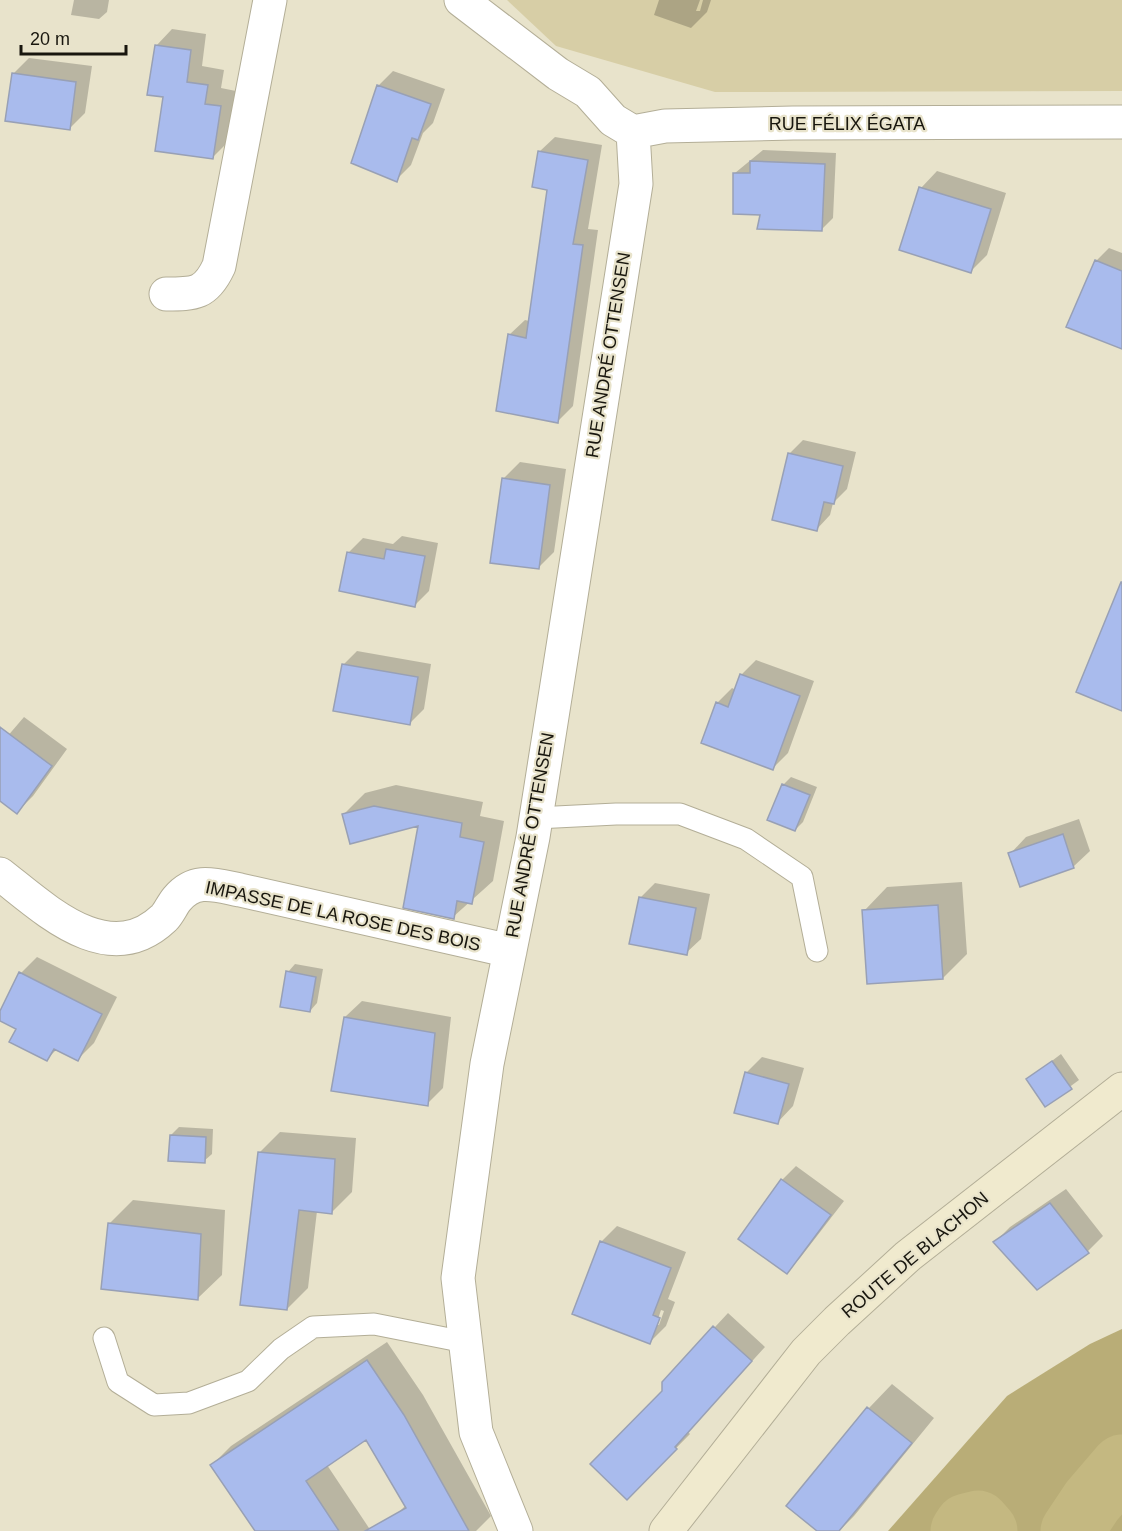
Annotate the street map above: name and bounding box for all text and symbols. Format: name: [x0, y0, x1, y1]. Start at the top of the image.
scale bar: [21, 18, 126, 56]
text: 20 m: [30, 29, 70, 49]
street label: RUE FÉLIX ÉGATA: [769, 114, 925, 134]
street label: RUE ANDRÉ OTTENSEN: [582, 251, 634, 459]
street label: RUE ANDRÉ OTTENSEN: [502, 731, 558, 939]
street label: IMPASSE DE LA ROSE DES BOIS: [204, 877, 482, 955]
street label: ROUTE DE BLACHON: [838, 1188, 992, 1322]

